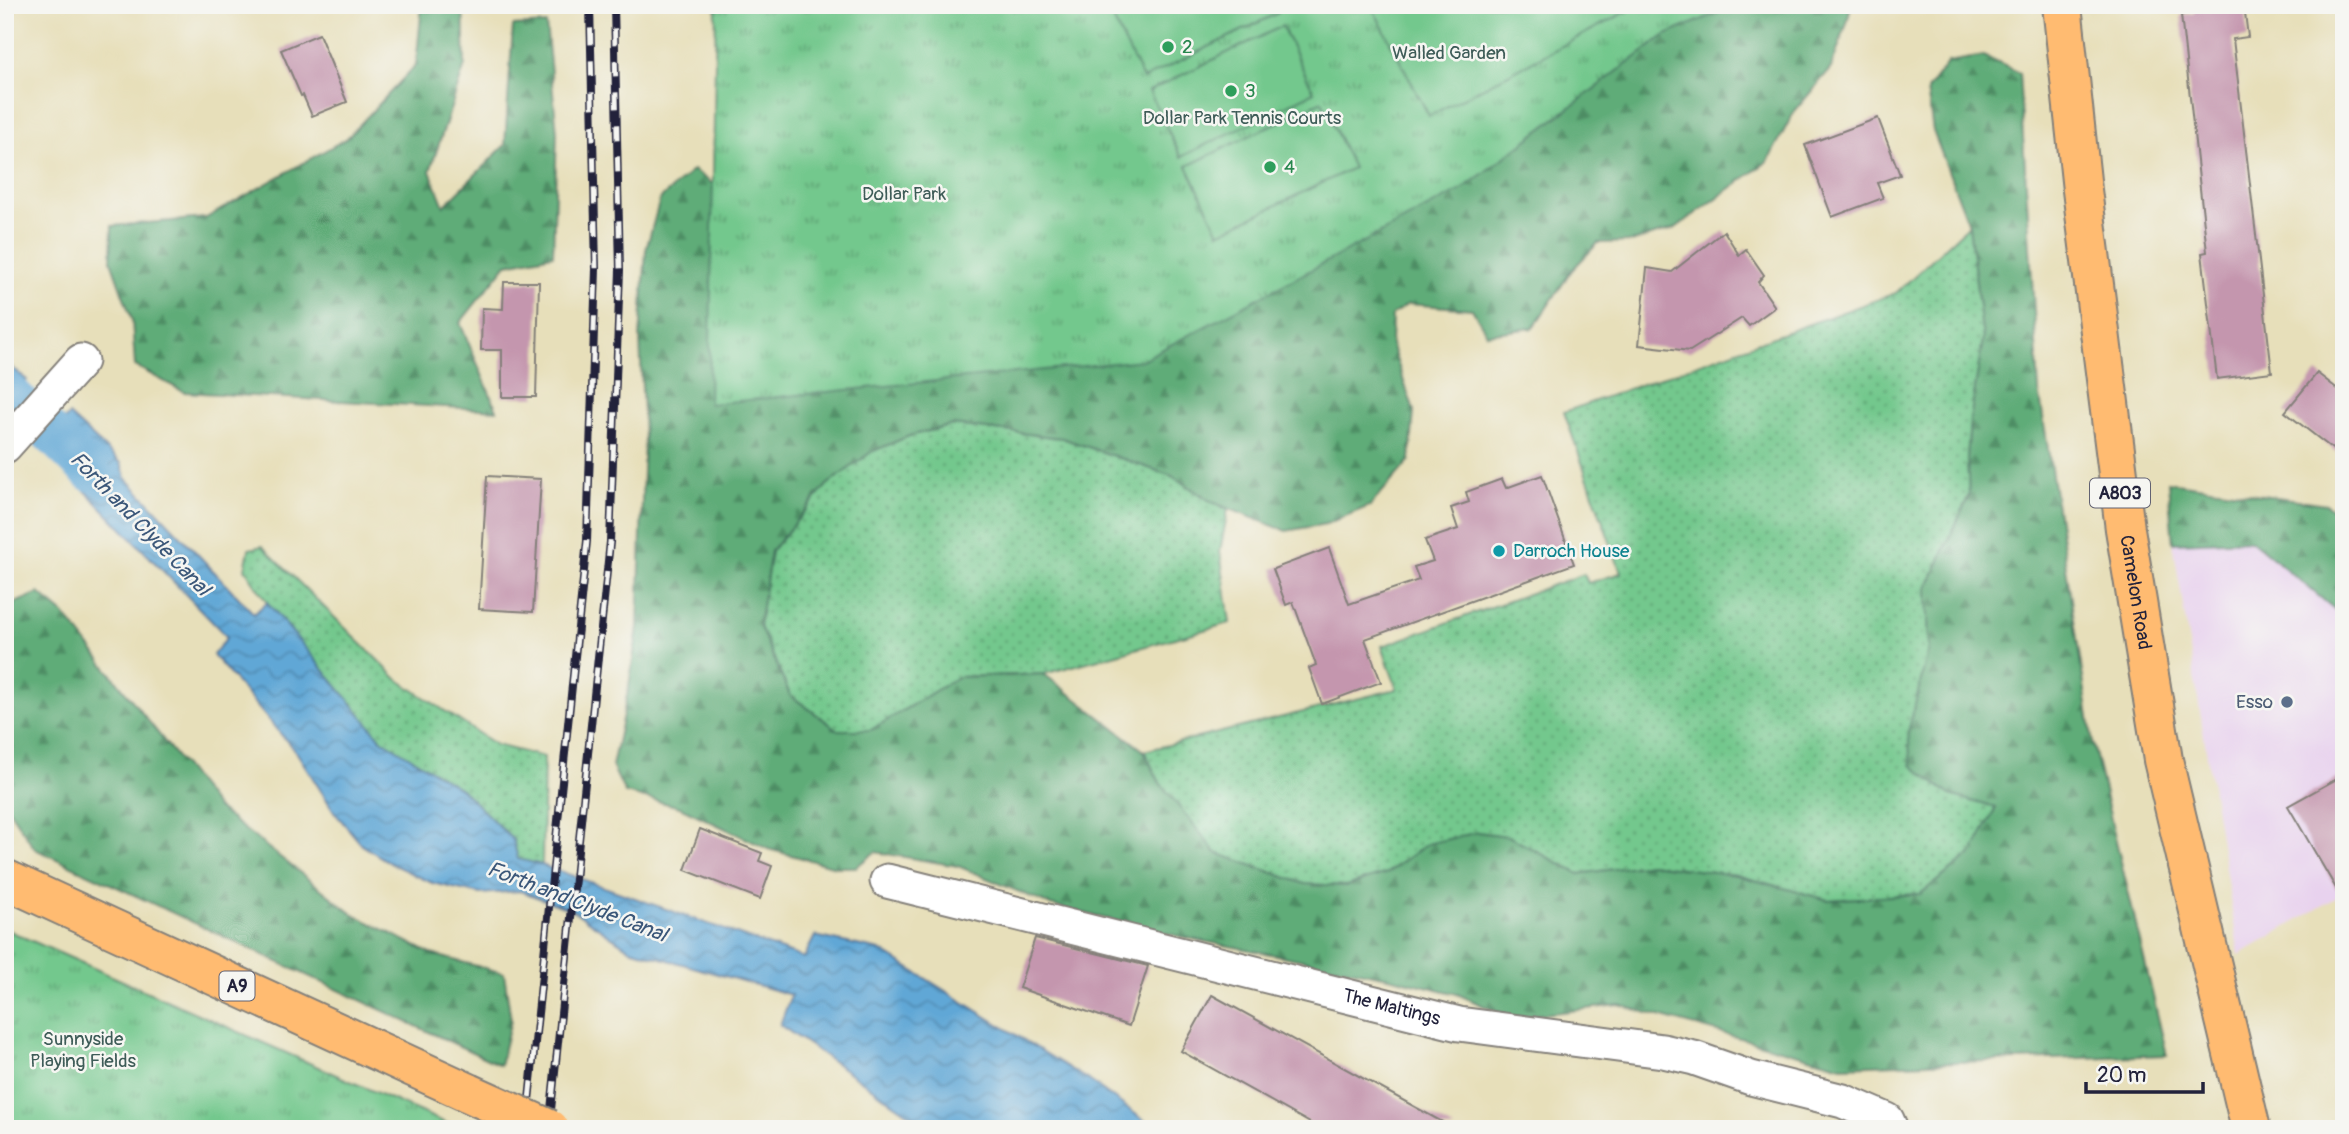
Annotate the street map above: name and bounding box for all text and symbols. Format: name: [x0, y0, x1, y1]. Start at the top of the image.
place label: 2: [1182, 35, 1193, 59]
marker: 2: [1160, 39, 1176, 55]
park label: Walled Garden: [1392, 41, 1506, 65]
place label: 3: [1245, 79, 1256, 103]
marker: 3: [1223, 83, 1239, 99]
park label: Dollar Park Tennis Courts: [1143, 106, 1342, 130]
place label: 4: [1284, 155, 1295, 179]
marker: 4: [1262, 159, 1278, 175]
park label: Dollar Park: [862, 182, 946, 206]
water label: Forth and Clyde Canal: [64, 446, 217, 603]
road number: A803: [2090, 478, 2150, 508]
street label: Camelon Road: [2114, 533, 2157, 651]
place label: Darroch House: [1513, 539, 1630, 563]
marker: Darroch House: [1491, 543, 1507, 559]
place label: Esso: [2236, 690, 2273, 714]
marker: Esso: [2279, 694, 2295, 710]
water label: Forth and Clyde Canal: [483, 855, 672, 949]
road number: A9: [219, 972, 254, 1001]
street label: The Maltings: [1340, 983, 1443, 1031]
park label: Sunnyside Playing Fields: [30, 1027, 137, 1073]
scale bar: [2086, 1050, 2204, 1094]
text: 20 m: [2097, 1062, 2146, 1089]

